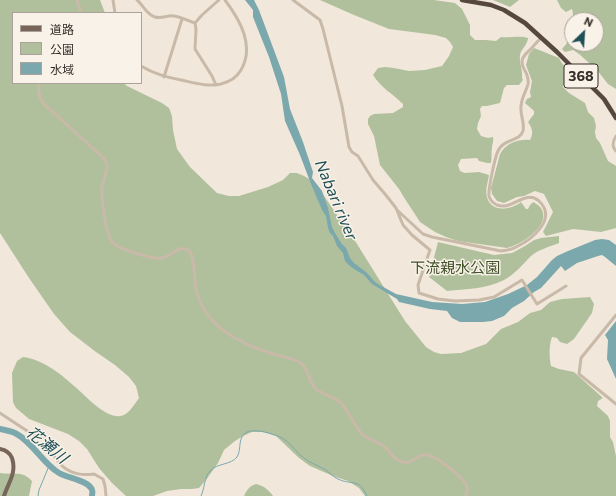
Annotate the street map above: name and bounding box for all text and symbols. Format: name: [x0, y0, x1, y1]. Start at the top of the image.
legend: [12, 12, 142, 84]
north arrow: [564, 12, 604, 52]
text: N: [582, 14, 595, 29]
text: 道路: [50, 22, 74, 36]
text: 公園: [50, 42, 74, 56]
text: 水域: [50, 62, 74, 76]
road number: 368: [564, 64, 598, 88]
water label: Nabari river: [311, 157, 361, 243]
park label: 下流親水公園: [410, 259, 500, 277]
water label: 花瀬川: [22, 422, 72, 468]

